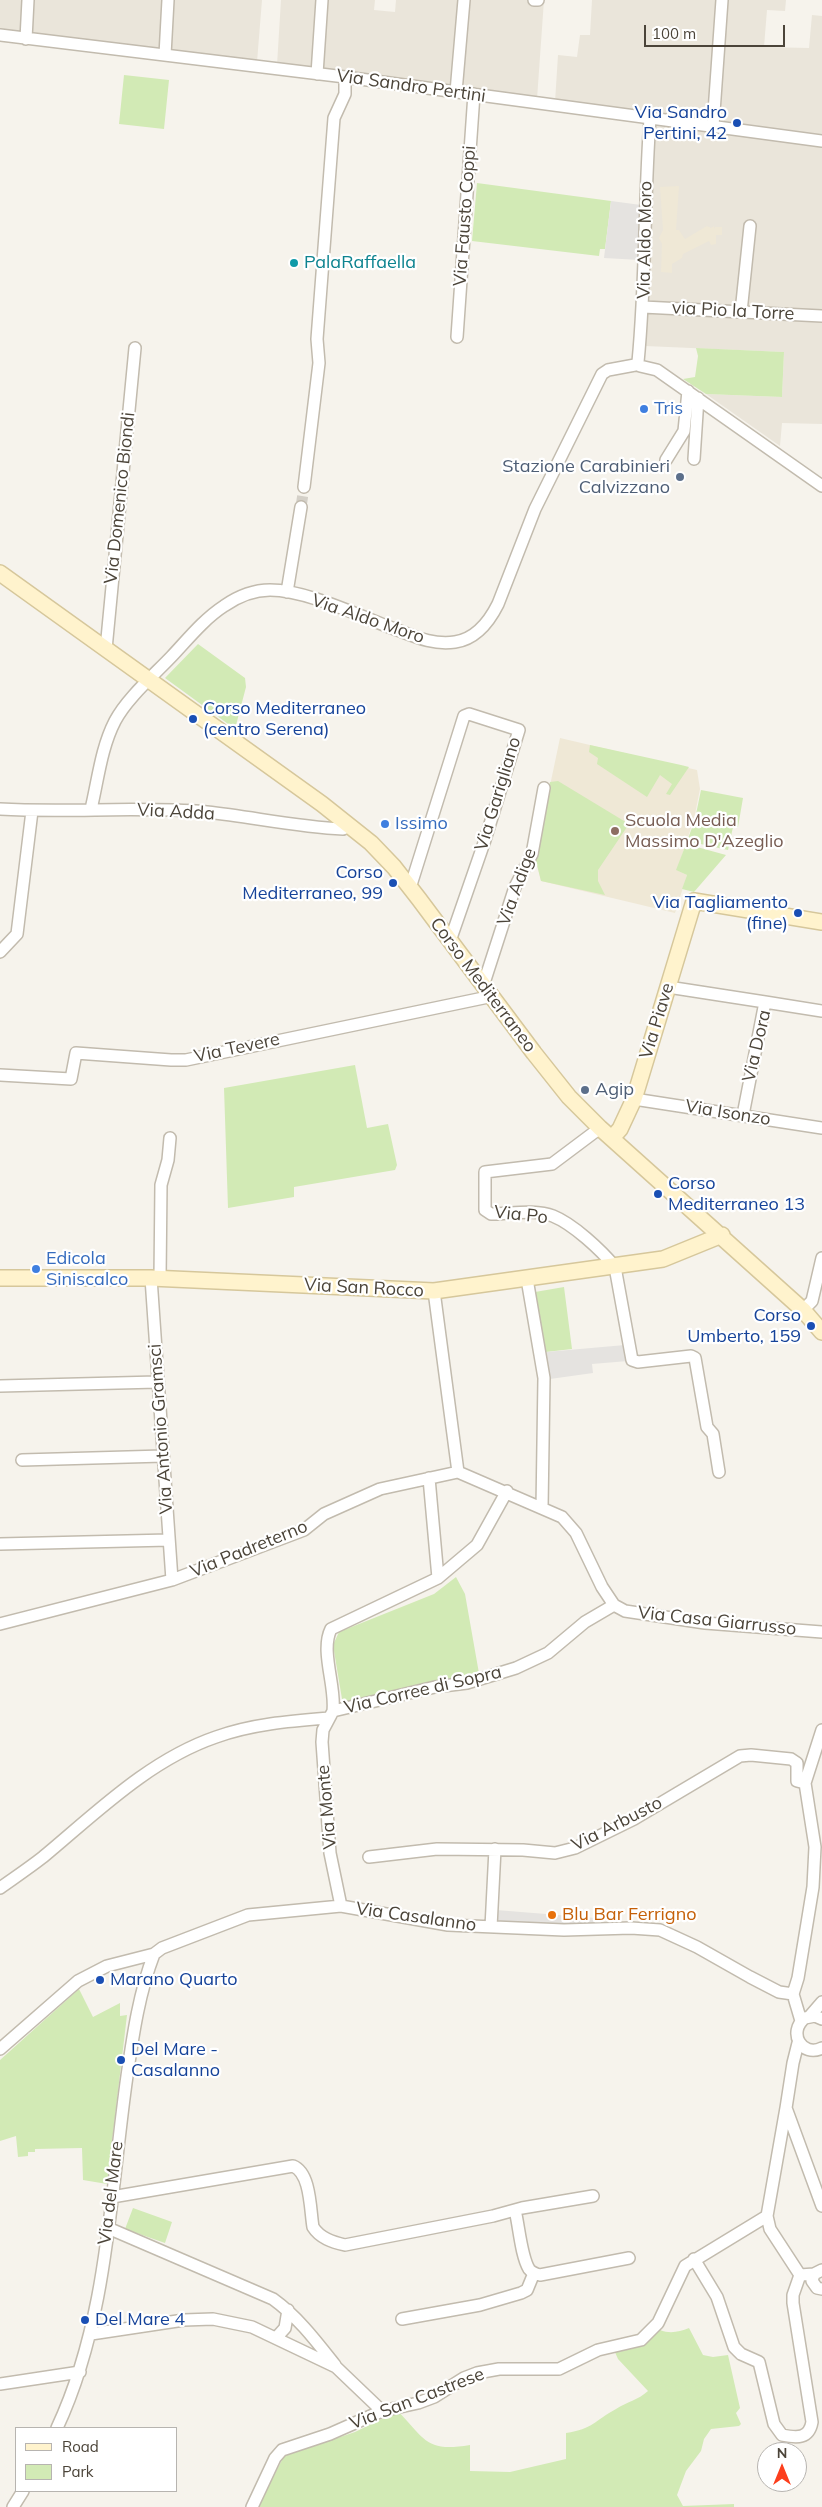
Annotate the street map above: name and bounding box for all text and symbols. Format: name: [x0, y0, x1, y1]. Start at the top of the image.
scale bar: [647, 15, 788, 47]
text: 100 m: [652, 24, 696, 43]
street label: Via Sandro Pertini: [335, 65, 487, 107]
place label: Via Sandro Pertini, 42: [635, 102, 727, 144]
marker: Via Sandro Pertini, 42: [731, 117, 743, 129]
street label: Via Fausto Coppi: [449, 145, 481, 287]
street label: Via Aldo Moro: [633, 181, 657, 299]
place label: PalaRaffaella: [304, 252, 416, 274]
marker: PalaRaffaella: [288, 257, 300, 269]
street label: via Pio la Torre: [671, 297, 795, 325]
place label: Tris: [654, 398, 683, 420]
marker: Tris: [638, 403, 650, 415]
street label: Via Domenico Biondi: [100, 411, 140, 585]
place label: Stazione Carabinieri Calvizzano: [502, 456, 670, 498]
marker: Stazione Carabinieri Calvizzano: [674, 471, 686, 483]
street label: Via Aldo Moro: [309, 590, 427, 648]
place label: Corso Mediterraneo (centro Serena): [203, 698, 366, 741]
marker: Corso Mediterraneo (centro Serena): [187, 713, 199, 725]
street label: Via Garigliano: [470, 734, 526, 854]
street label: Via Adda: [137, 799, 215, 825]
place label: Scuola Media Massimo D'Azeglio: [625, 810, 783, 852]
place label: Issimo: [395, 813, 448, 835]
marker: Issimo: [379, 818, 391, 830]
marker: Scuola Media Massimo D'Azeglio: [609, 825, 621, 837]
street label: Via Adige: [493, 845, 541, 929]
place label: Corso Mediterraneo, 99: [242, 862, 383, 904]
marker: Corso Mediterraneo, 99: [387, 877, 399, 889]
place label: Via Tagliamento (fine): [653, 892, 788, 934]
marker: Via Tagliamento (fine): [792, 907, 804, 919]
street label: Corso Mediterraneo: [425, 913, 541, 1057]
street label: Via Piave: [635, 980, 679, 1062]
street label: Via Dora: [738, 1008, 776, 1084]
street label: Via Tevere: [192, 1028, 282, 1068]
place label: Agip: [595, 1079, 634, 1101]
marker: Agip: [579, 1084, 591, 1096]
street label: Via Isonzo: [684, 1096, 772, 1130]
place label: Corso Mediterraneo 13: [668, 1173, 805, 1216]
marker: Corso Mediterraneo 13: [652, 1188, 664, 1200]
street label: Via Po: [493, 1201, 549, 1229]
place label: Edicola Siniscalco: [46, 1248, 128, 1290]
marker: Edicola Siniscalco: [30, 1263, 42, 1275]
street label: Via San Rocco: [304, 1274, 424, 1302]
place label: Corso Umberto, 159: [687, 1305, 801, 1348]
marker: Corso Umberto, 159: [805, 1320, 817, 1332]
street label: Via Antonio Gramsci: [144, 1343, 178, 1515]
street label: Via Padreterno: [187, 1516, 311, 1582]
street label: Via Casa Giarrusso: [637, 1602, 797, 1640]
street label: Via Corree di Sopra: [342, 1661, 504, 1719]
street label: Via Monte: [313, 1764, 341, 1850]
street label: Via Arbusto: [568, 1792, 666, 1856]
street label: Via Casalanno: [354, 1898, 478, 1936]
place label: Blu Bar Ferrigno: [562, 1904, 696, 1926]
marker: Blu Bar Ferrigno: [546, 1909, 558, 1921]
place label: Marano Quarto: [110, 1969, 238, 1991]
marker: Marano Quarto: [94, 1974, 106, 1986]
place label: Del Mare - Casalanno: [131, 2039, 220, 2082]
marker: Del Mare - Casalanno: [115, 2054, 127, 2066]
street label: Via del Mare: [94, 2140, 128, 2246]
place label: Del Mare 4: [95, 2309, 185, 2331]
marker: Del Mare 4: [79, 2314, 91, 2326]
street label: Via San Castrese: [347, 2363, 487, 2435]
legend: [15, 2427, 178, 2492]
text: Road: [62, 2437, 99, 2456]
north arrow: [757, 2442, 807, 2492]
text: N: [777, 2444, 787, 2462]
text: Park: [62, 2462, 94, 2481]

